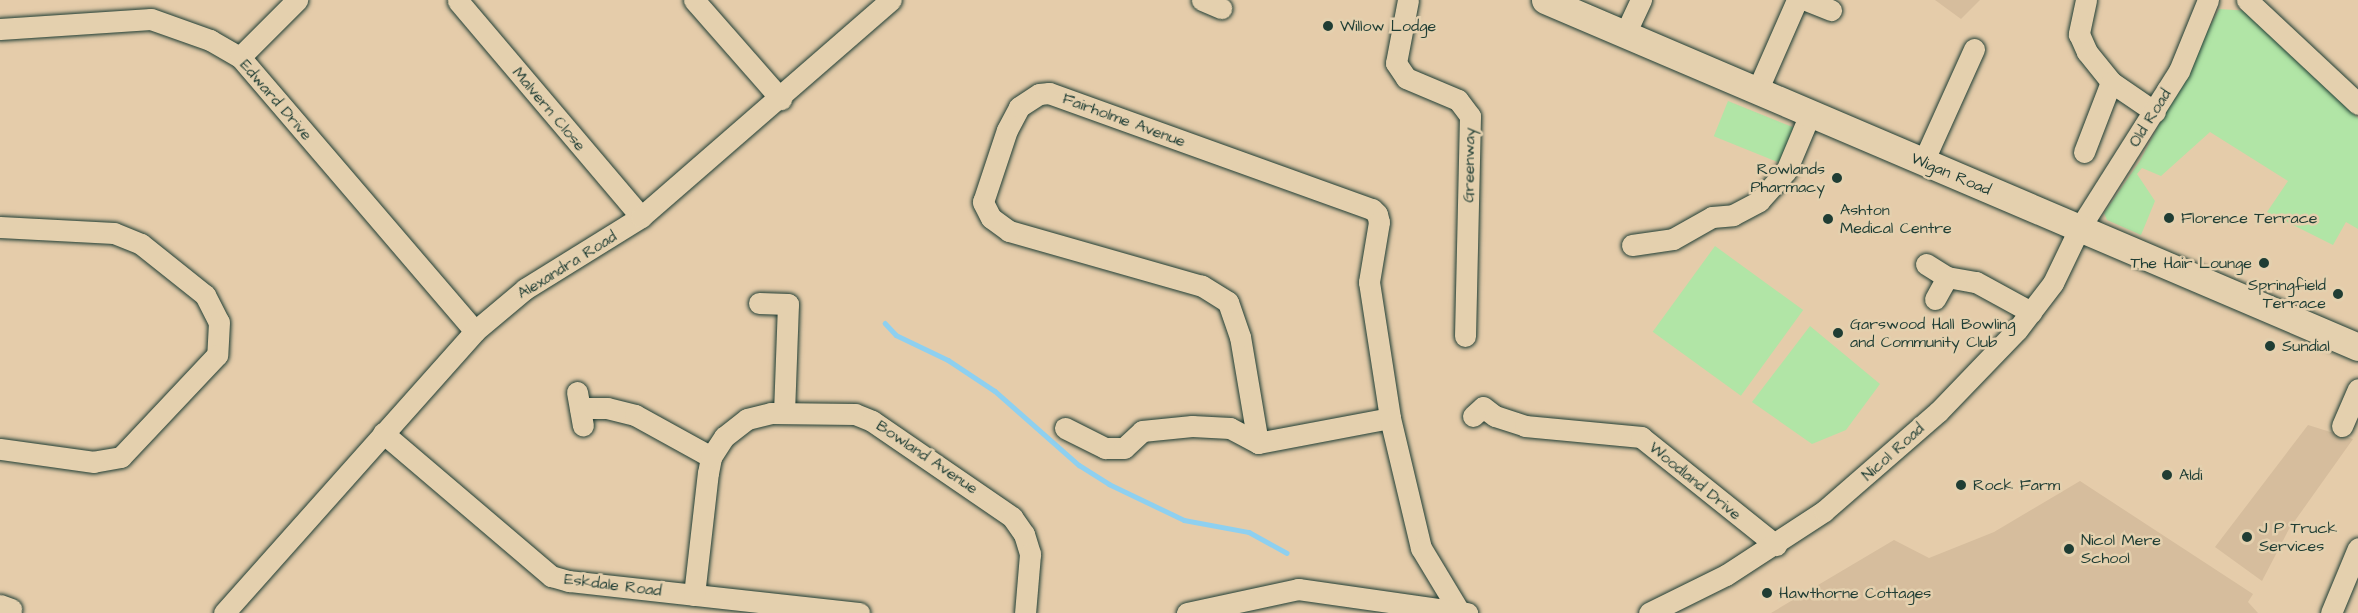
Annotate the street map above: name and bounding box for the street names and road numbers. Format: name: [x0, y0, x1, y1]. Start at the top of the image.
street label: Edward Drive: [236, 56, 316, 144]
street label: Malvern Close: [508, 63, 590, 155]
street label: Old Road: [2125, 86, 2175, 150]
street label: Fairholme Avenue: [1060, 89, 1188, 151]
street label: Greenway: [1459, 127, 1479, 203]
street label: Wigan Road: [1908, 149, 1994, 199]
street label: Alexandra Road: [514, 227, 620, 303]
street label: Bowland Avenue: [872, 416, 982, 498]
street label: Nicol Road: [1858, 419, 1928, 485]
street label: Woodland Drive: [1645, 438, 1745, 524]
street label: Eskdale Road: [563, 569, 663, 601]

